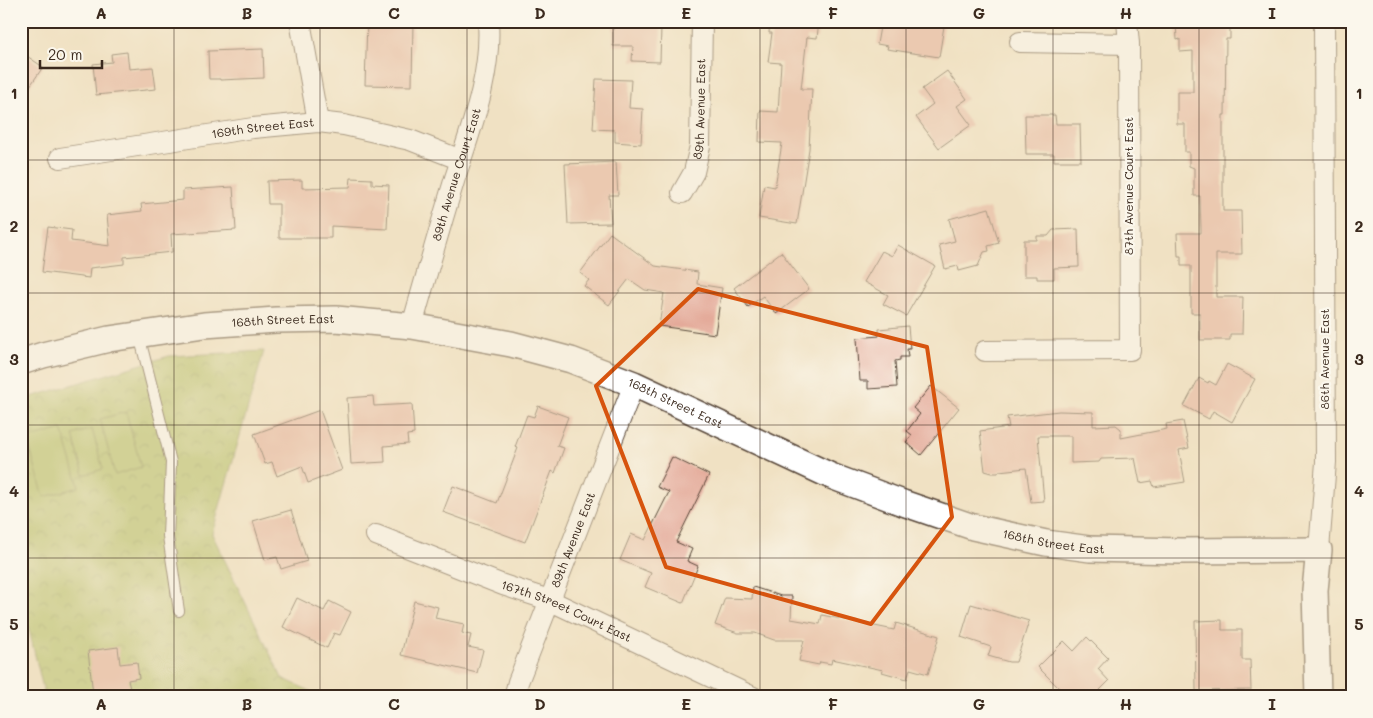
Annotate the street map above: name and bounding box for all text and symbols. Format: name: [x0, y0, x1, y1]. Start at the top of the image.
text: A: [95, 2, 107, 23]
text: B: [242, 2, 252, 23]
text: C: [388, 2, 400, 23]
text: D: [534, 2, 546, 23]
text: E: [681, 2, 691, 23]
text: F: [828, 2, 838, 23]
text: G: [973, 2, 985, 23]
text: H: [1120, 2, 1132, 23]
text: I: [1268, 2, 1276, 23]
scale bar: [40, 38, 102, 70]
text: 20 m: [48, 44, 82, 64]
street label: 89th Avenue East: [688, 58, 708, 161]
text: 1: [10, 82, 18, 103]
text: 1: [1355, 82, 1363, 103]
street label: 89th Avenue Court East: [428, 106, 484, 243]
street label: 169th Street East: [210, 113, 315, 141]
street label: 87th Avenue Court East: [1120, 117, 1136, 255]
text: 2: [10, 215, 19, 236]
text: 2: [1355, 215, 1364, 236]
street label: 86th Avenue East: [1316, 308, 1332, 410]
street label: 168th Street East: [231, 310, 335, 330]
text: 3: [9, 348, 19, 369]
text: 3: [1354, 348, 1364, 369]
street label: 168th Street East: [626, 373, 726, 431]
text: 4: [9, 480, 19, 501]
text: 4: [1354, 480, 1364, 501]
street label: 89th Avenue East: [547, 489, 598, 590]
street label: 168th Street East: [1001, 525, 1105, 556]
street label: 167th Street Court East: [499, 576, 634, 645]
text: 5: [9, 613, 19, 634]
text: 5: [1354, 613, 1364, 634]
text: A: [95, 693, 107, 714]
text: B: [242, 693, 252, 714]
text: C: [388, 693, 400, 714]
text: D: [534, 693, 546, 714]
text: E: [681, 693, 691, 714]
text: F: [828, 693, 838, 714]
text: G: [973, 693, 985, 714]
text: H: [1120, 693, 1132, 714]
text: I: [1268, 693, 1276, 714]

